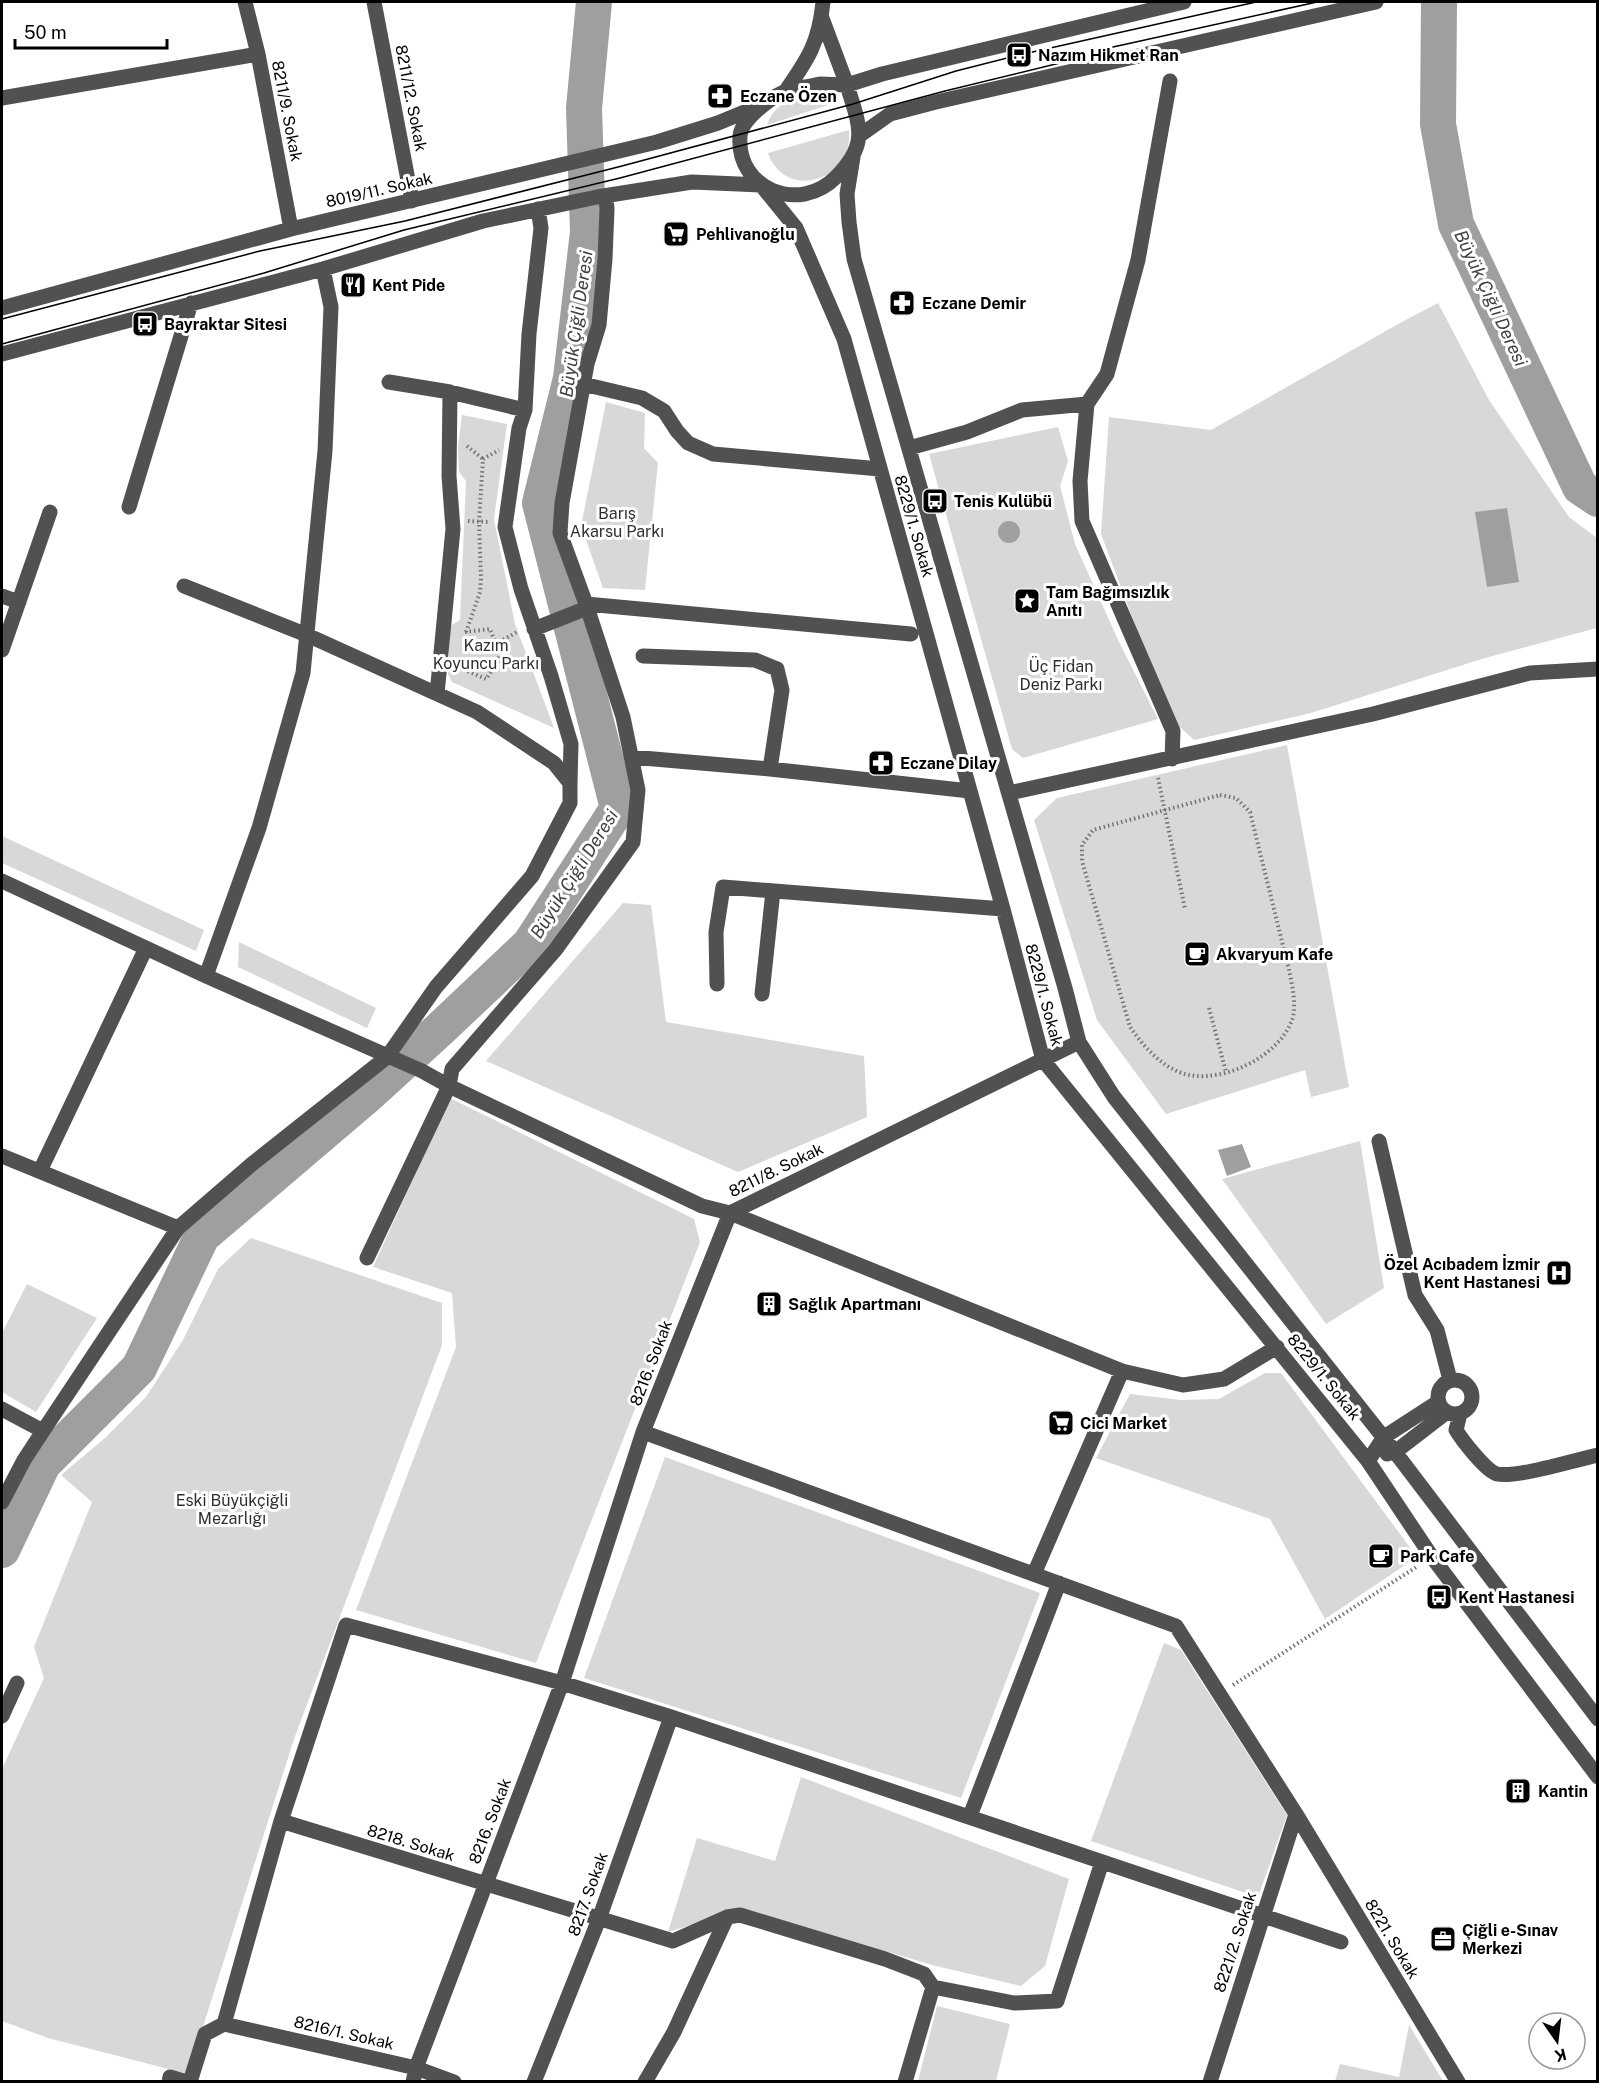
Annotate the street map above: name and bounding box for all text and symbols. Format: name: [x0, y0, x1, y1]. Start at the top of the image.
scale bar: [15, 12, 166, 50]
text: 50 m: [24, 22, 67, 43]
bus stop icon: Nazım Hikmet Ran: [1004, 40, 1034, 70]
street label: 8211/12. Sokak: [391, 43, 431, 153]
place label: Nazım Hikmet Ran: [1038, 46, 1179, 65]
street label: 8211/9. Sokak: [268, 59, 306, 163]
pharmacy icon: Eczane Özen: [705, 81, 735, 111]
place label: Eczane Özen: [740, 85, 837, 106]
street label: 8019/11. Sokak: [324, 168, 434, 212]
supermarket icon: Pehlivanoğlu: [661, 219, 691, 249]
place label: Pehlivanoğlu: [696, 225, 795, 244]
water label: Büyük Çiğli Deresi: [1450, 227, 1532, 370]
water label: Büyük Çiğli Deresi: [555, 249, 597, 399]
restaurant icon: Kent Pide: [338, 270, 368, 300]
place label: Kent Pide: [372, 276, 445, 295]
pharmacy icon: Eczane Demir: [887, 288, 917, 318]
place label: Eczane Demir: [922, 294, 1026, 313]
bus stop icon: Bayraktar Sitesi: [130, 309, 160, 339]
place label: Bayraktar Sitesi: [164, 315, 287, 334]
street label: 8229/1. Sokak: [890, 473, 938, 579]
bus stop icon: Tenis Kulübü: [920, 486, 950, 516]
place label: Tenis Kulübü: [954, 492, 1052, 511]
park label: Barış Akarsu Parkı: [570, 504, 664, 541]
place label: Tam Bağımsızlık Anıtı: [1046, 583, 1170, 620]
place icon: Tam Bağımsızlık Anıtı: [1012, 586, 1042, 616]
park label: Kazım Koyuncu Parkı: [433, 636, 539, 673]
park label: Üç Fidan Deniz Parkı: [1020, 656, 1102, 694]
pharmacy icon: Eczane Dilay: [866, 748, 896, 778]
place label: Eczane Dilay: [900, 754, 997, 773]
water label: Büyük Çiğli Deresi: [526, 805, 622, 942]
cafe icon: Akvaryum Kafe: [1182, 939, 1212, 969]
street label: 8229/1. Sokak: [1021, 942, 1067, 1048]
place label: Akvaryum Kafe: [1216, 945, 1333, 964]
street label: 8211/8. Sokak: [726, 1139, 826, 1201]
place label: Özel Acıbadem İzmir Kent Hastanesi: [1384, 1253, 1540, 1292]
hospital icon: Özel Acıbadem İzmir Kent Hastanesi: [1544, 1258, 1574, 1288]
building icon: Sağlık Apartmanı: [754, 1289, 784, 1319]
place label: Sağlık Apartmanı: [788, 1295, 921, 1314]
street label: 8216. Sokak: [626, 1318, 676, 1408]
street label: 8229/1. Sokak: [1283, 1330, 1365, 1424]
supermarket icon: Cici Market: [1046, 1408, 1076, 1438]
place label: Cici Market: [1080, 1414, 1167, 1433]
park label: Eski Büyükçiğli Mezarlığı: [176, 1491, 288, 1528]
cafe icon: Park Cafe: [1366, 1541, 1396, 1571]
place label: Park Cafe: [1400, 1547, 1474, 1566]
bus stop icon: Kent Hastanesi: [1424, 1582, 1454, 1612]
place label: Kent Hastanesi: [1458, 1588, 1574, 1607]
street label: 8216. Sokak: [465, 1776, 515, 1866]
building icon: Kantin: [1503, 1776, 1533, 1806]
place label: Kantin: [1538, 1782, 1588, 1801]
street label: 8218. Sokak: [365, 1821, 457, 1865]
street label: 8217. Sokak: [564, 1849, 612, 1939]
street label: 8221/2. Sokak: [1210, 1889, 1260, 1995]
street label: 8221. Sokak: [1361, 1896, 1423, 1982]
place label: Çiğli e-Sınav Merkezi: [1462, 1921, 1559, 1958]
office icon: Çiğli e-Sınav Merkezi: [1428, 1924, 1458, 1954]
north arrow: [1527, 2011, 1587, 2071]
street label: 8216/1. Sokak: [292, 2012, 396, 2054]
text: K: [1552, 2044, 1568, 2066]

